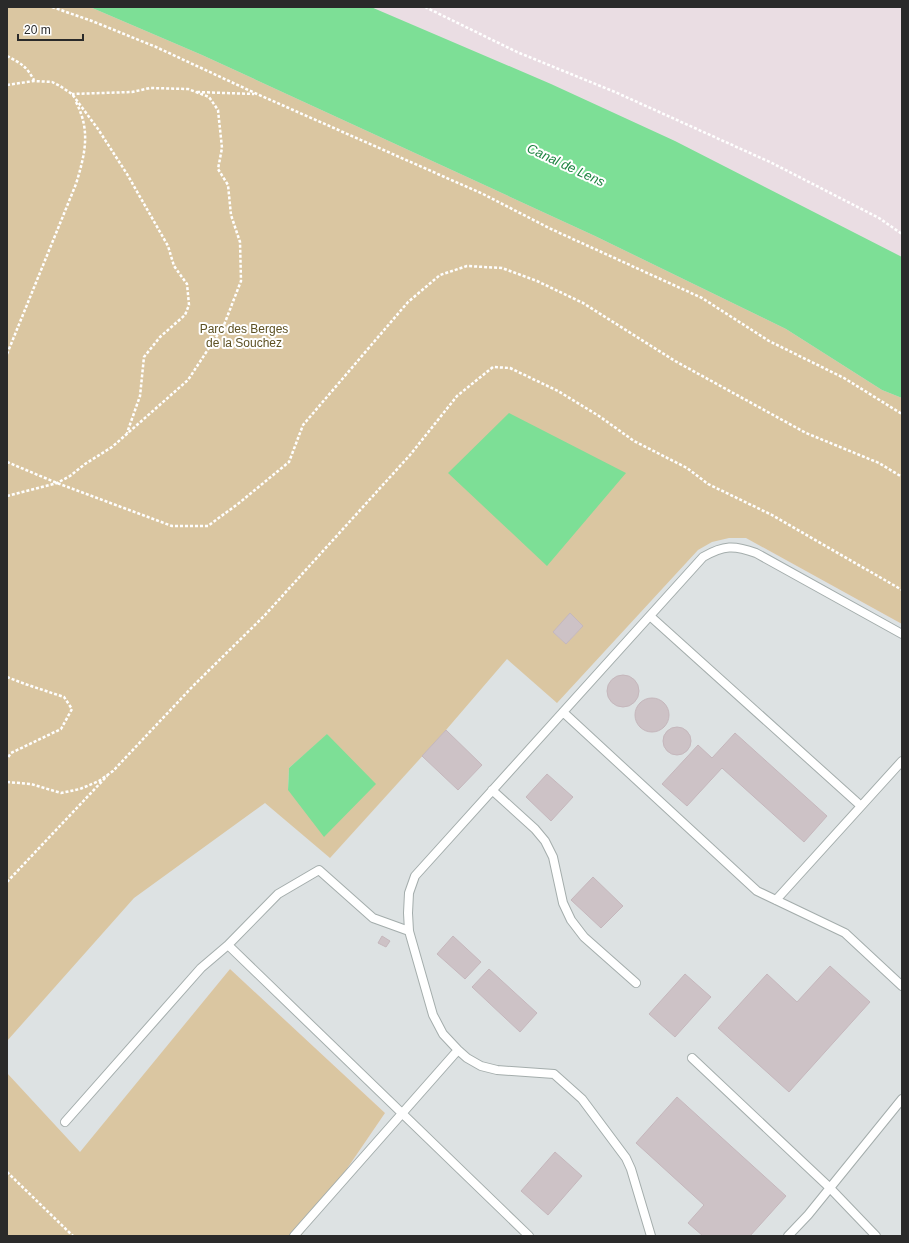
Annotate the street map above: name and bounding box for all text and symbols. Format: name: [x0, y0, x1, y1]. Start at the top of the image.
scale bar: [18, 16, 83, 42]
text: 20 m: [24, 23, 51, 37]
water label: Canal de Lens: [525, 140, 608, 190]
park label: Parc des Berges de la Souchez: [200, 322, 288, 350]

